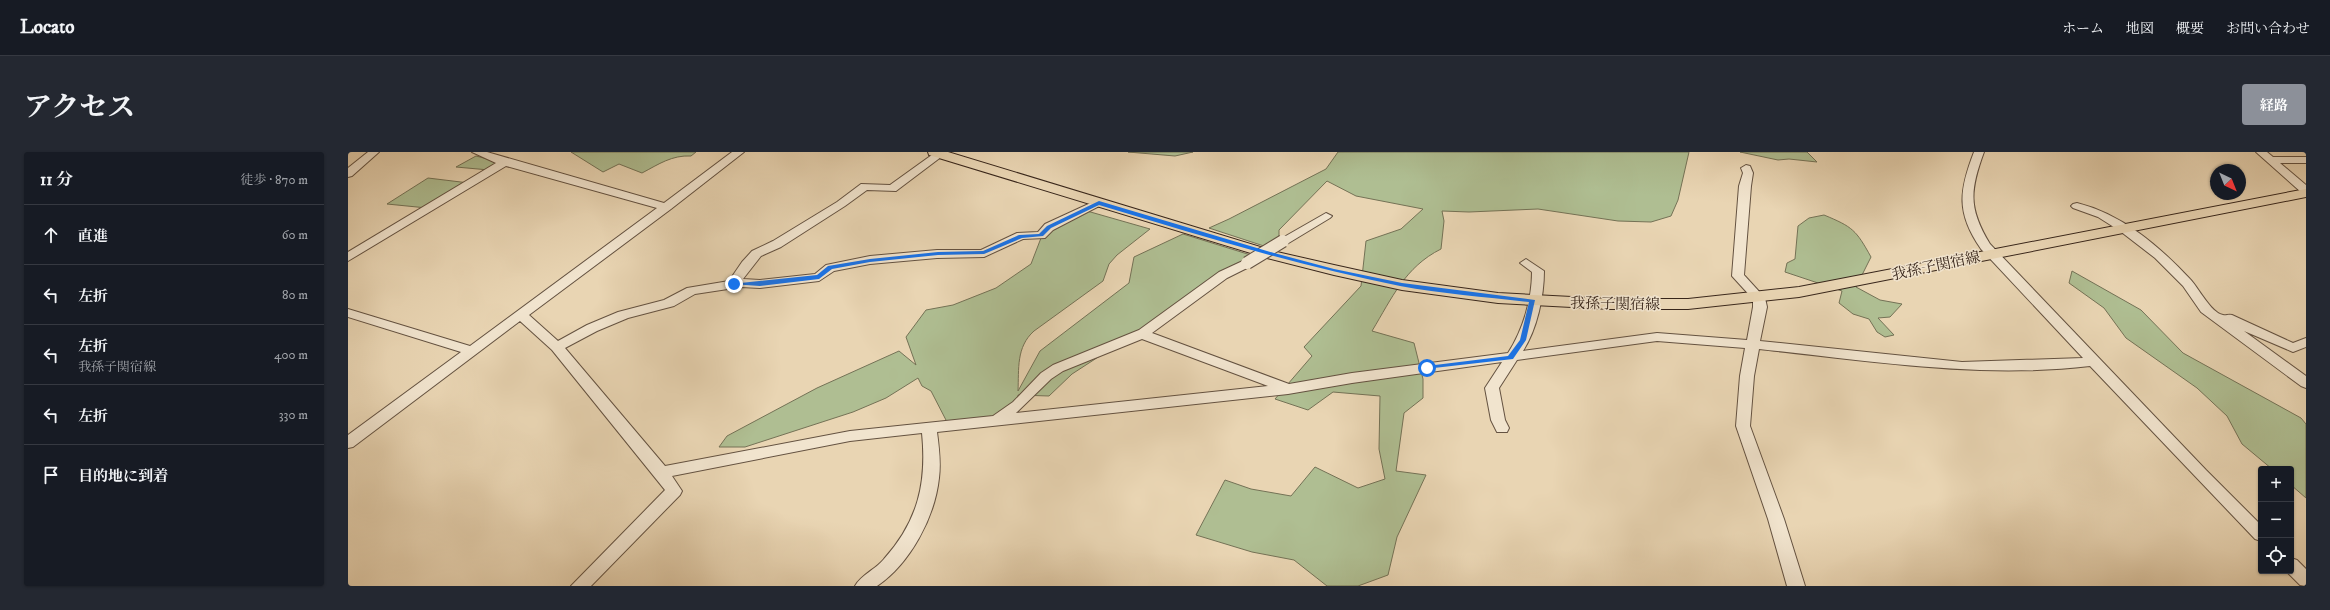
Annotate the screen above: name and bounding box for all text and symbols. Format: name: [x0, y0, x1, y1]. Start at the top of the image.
text: Locato: [20, 16, 75, 39]
text: ホーム: [2062, 20, 2104, 38]
text: 地図: [2126, 20, 2154, 38]
text: 概要: [2176, 20, 2204, 38]
text: お問い合わせ: [2226, 20, 2310, 38]
button: 経路: [2242, 84, 2306, 125]
text: アクセス: [24, 90, 135, 125]
north arrow: [2210, 164, 2246, 200]
text: 11 分: [40, 169, 73, 191]
text: 徒歩 · 870 m: [240, 172, 308, 188]
icon: ahead: [40, 224, 62, 246]
text: 直進: [78, 227, 108, 246]
text: 60 m: [282, 227, 308, 243]
street label: 我孫子関宿線: [1890, 247, 1982, 285]
route end: [725, 275, 743, 293]
icon: left: [40, 284, 62, 306]
text: 左折: [78, 287, 108, 306]
text: 80 m: [282, 287, 308, 303]
street label: 我孫子関宿線: [1570, 294, 1660, 314]
text: 左折: [78, 337, 108, 356]
icon: left: [40, 344, 62, 366]
text: 400 m: [274, 347, 308, 363]
text: 我孫子関宿線: [78, 359, 156, 375]
route start: [1418, 359, 1436, 377]
icon: left: [40, 404, 62, 426]
text: 左折: [78, 407, 108, 426]
text: 330 m: [279, 407, 308, 423]
icon: arrive: [40, 464, 62, 486]
map controls: [2258, 466, 2294, 574]
button: +: [2258, 466, 2294, 502]
text: 目的地に到着: [78, 467, 168, 486]
button: −: [2258, 502, 2294, 538]
button: locate: [2258, 538, 2294, 574]

